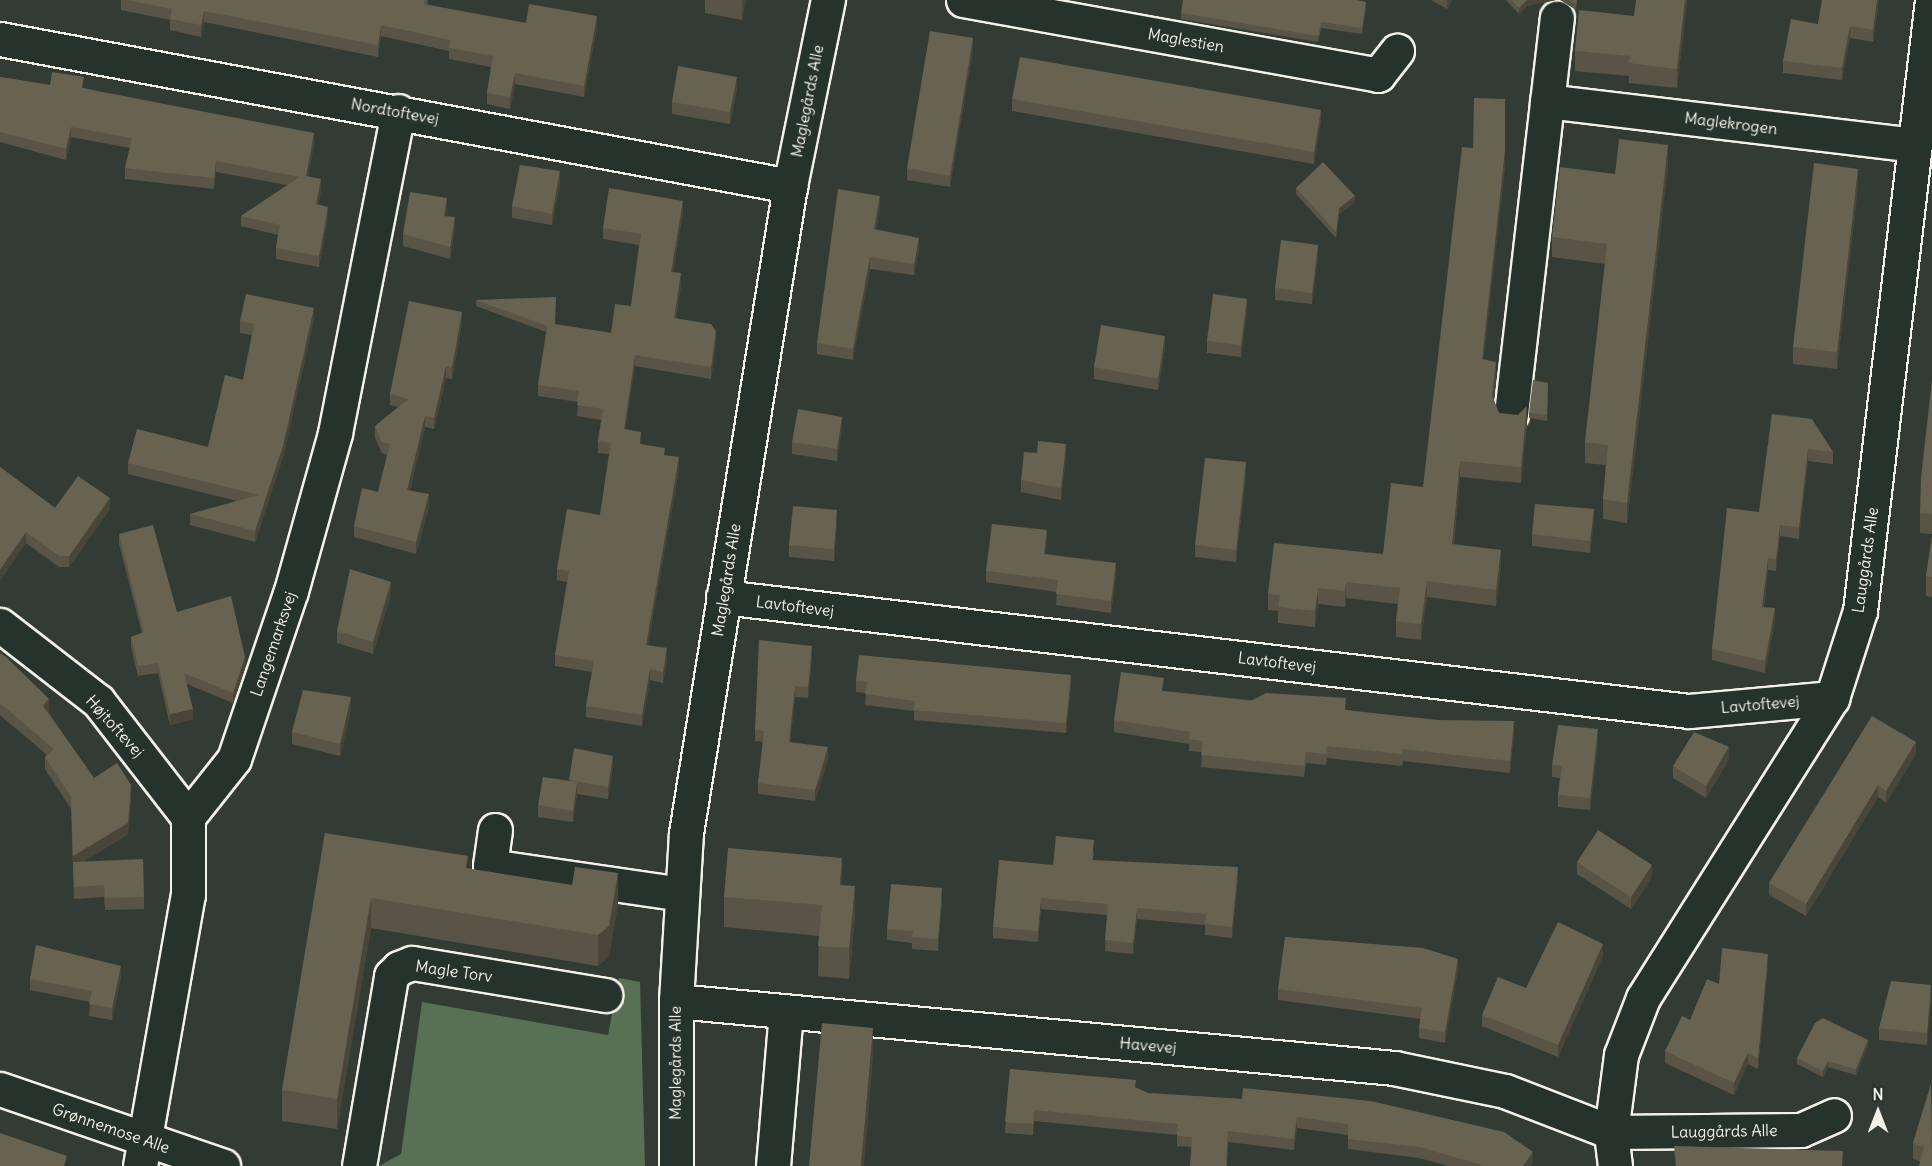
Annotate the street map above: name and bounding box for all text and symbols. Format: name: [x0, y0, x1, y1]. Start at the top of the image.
street label: Maglestien: [1146, 24, 1226, 56]
street label: Maglegårds Alle: [787, 43, 827, 159]
street label: Nordtoftevej: [350, 94, 440, 128]
street label: Maglekrogen: [1683, 108, 1779, 138]
street label: Lauggårds Alle: [1848, 506, 1882, 614]
street label: Maglegårds Alle: [708, 522, 744, 638]
street label: Langemarksvej: [246, 589, 300, 699]
street label: Lavtoftevej: [755, 592, 835, 620]
street label: Lavtoftevej: [1237, 648, 1317, 676]
street label: Højtoftevej: [82, 691, 148, 761]
street label: Lavtoftevej: [1720, 691, 1800, 717]
street label: Magle Torv: [414, 956, 494, 986]
street label: Maglegårds Alle: [665, 1006, 685, 1120]
street label: Havevej: [1119, 1033, 1177, 1057]
north arrow: [1848, 1082, 1908, 1142]
text: N: [1872, 1084, 1884, 1104]
street label: Grønnemose Alle: [50, 1099, 172, 1157]
street label: Lauggårds Alle: [1670, 1120, 1778, 1142]

